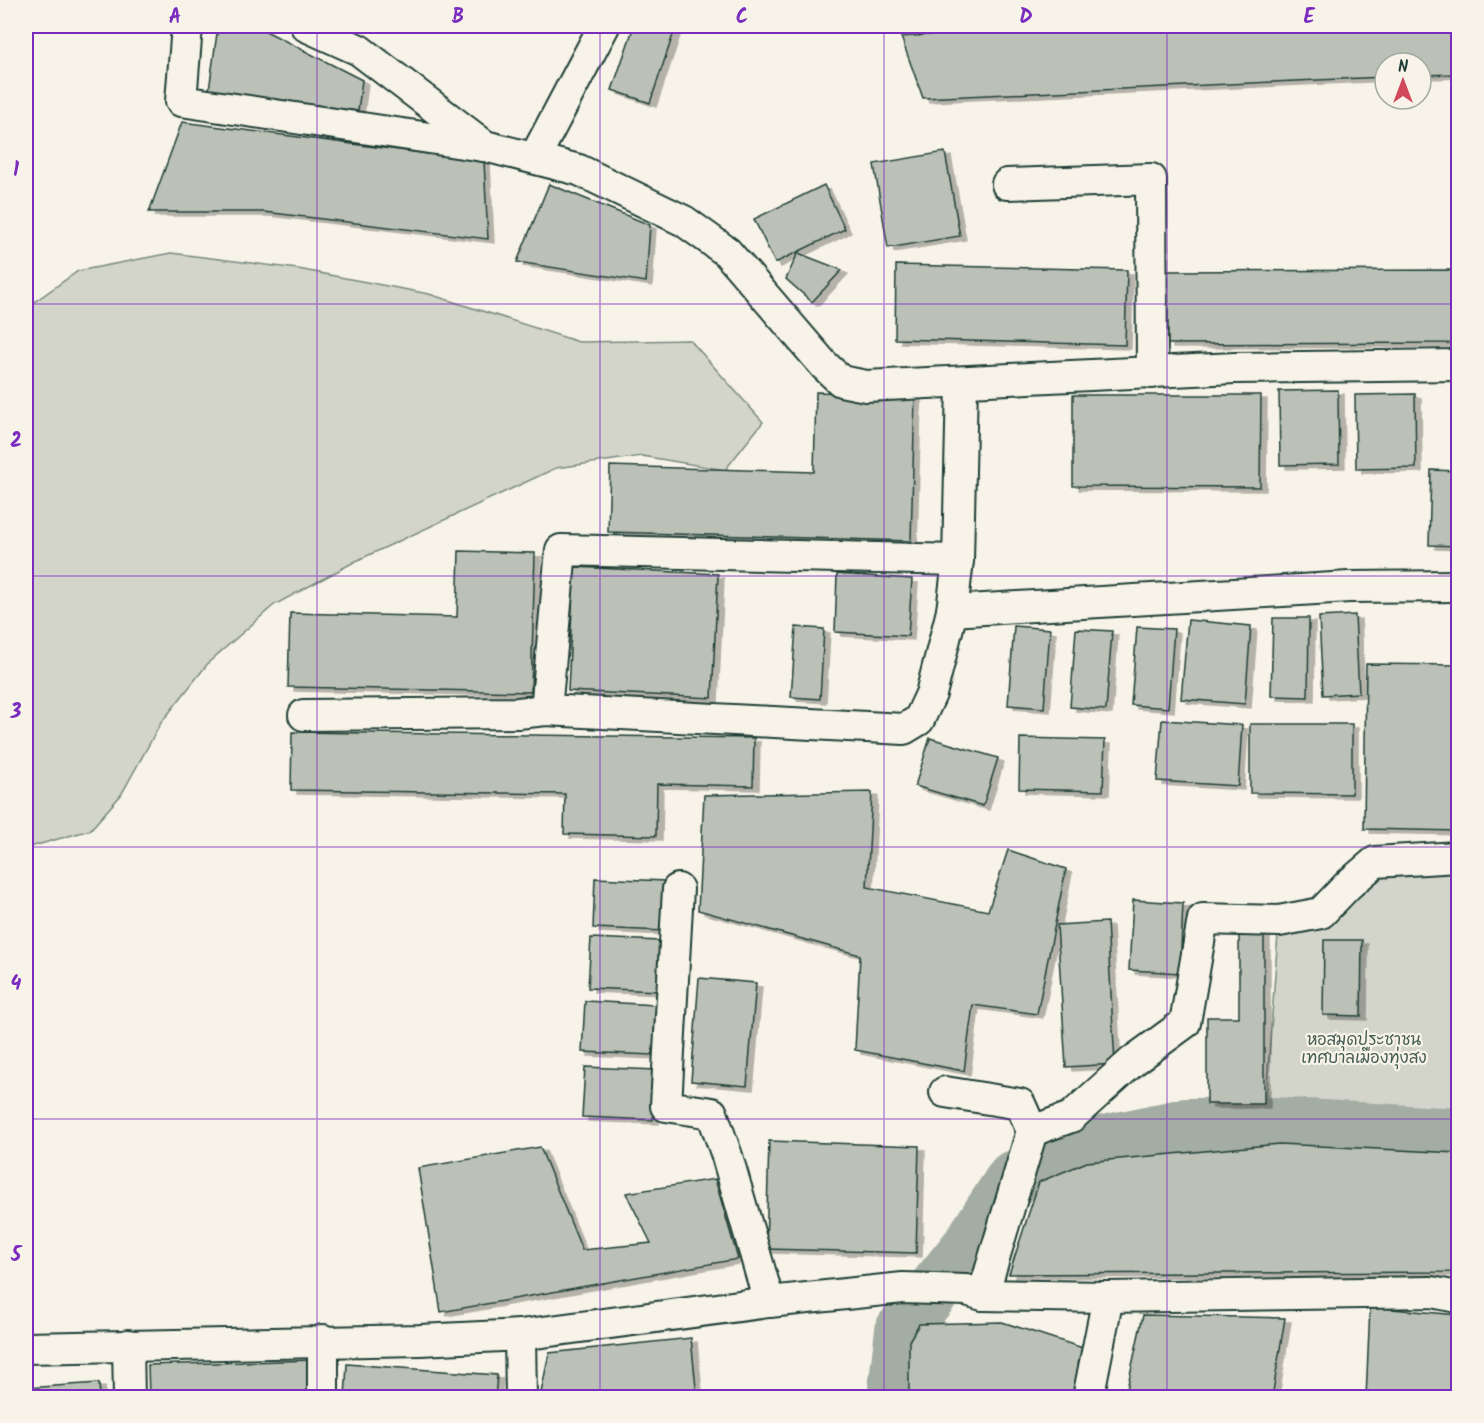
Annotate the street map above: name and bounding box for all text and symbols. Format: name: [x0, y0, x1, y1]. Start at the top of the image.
text: A: [169, 2, 181, 34]
text: B: [452, 2, 464, 34]
text: C: [736, 2, 748, 34]
text: D: [1019, 2, 1033, 34]
text: E: [1303, 2, 1315, 34]
north arrow: [1373, 51, 1433, 111]
text: N: [1398, 55, 1408, 80]
text: 1: [13, 155, 19, 187]
text: 2: [10, 426, 22, 458]
text: 3: [10, 697, 22, 729]
text: 4: [11, 969, 22, 1001]
park label: หอสมุดประชาชน เทศบาลเมืองทุ่งสง: [1301, 1028, 1427, 1071]
text: 5: [10, 1240, 23, 1272]

